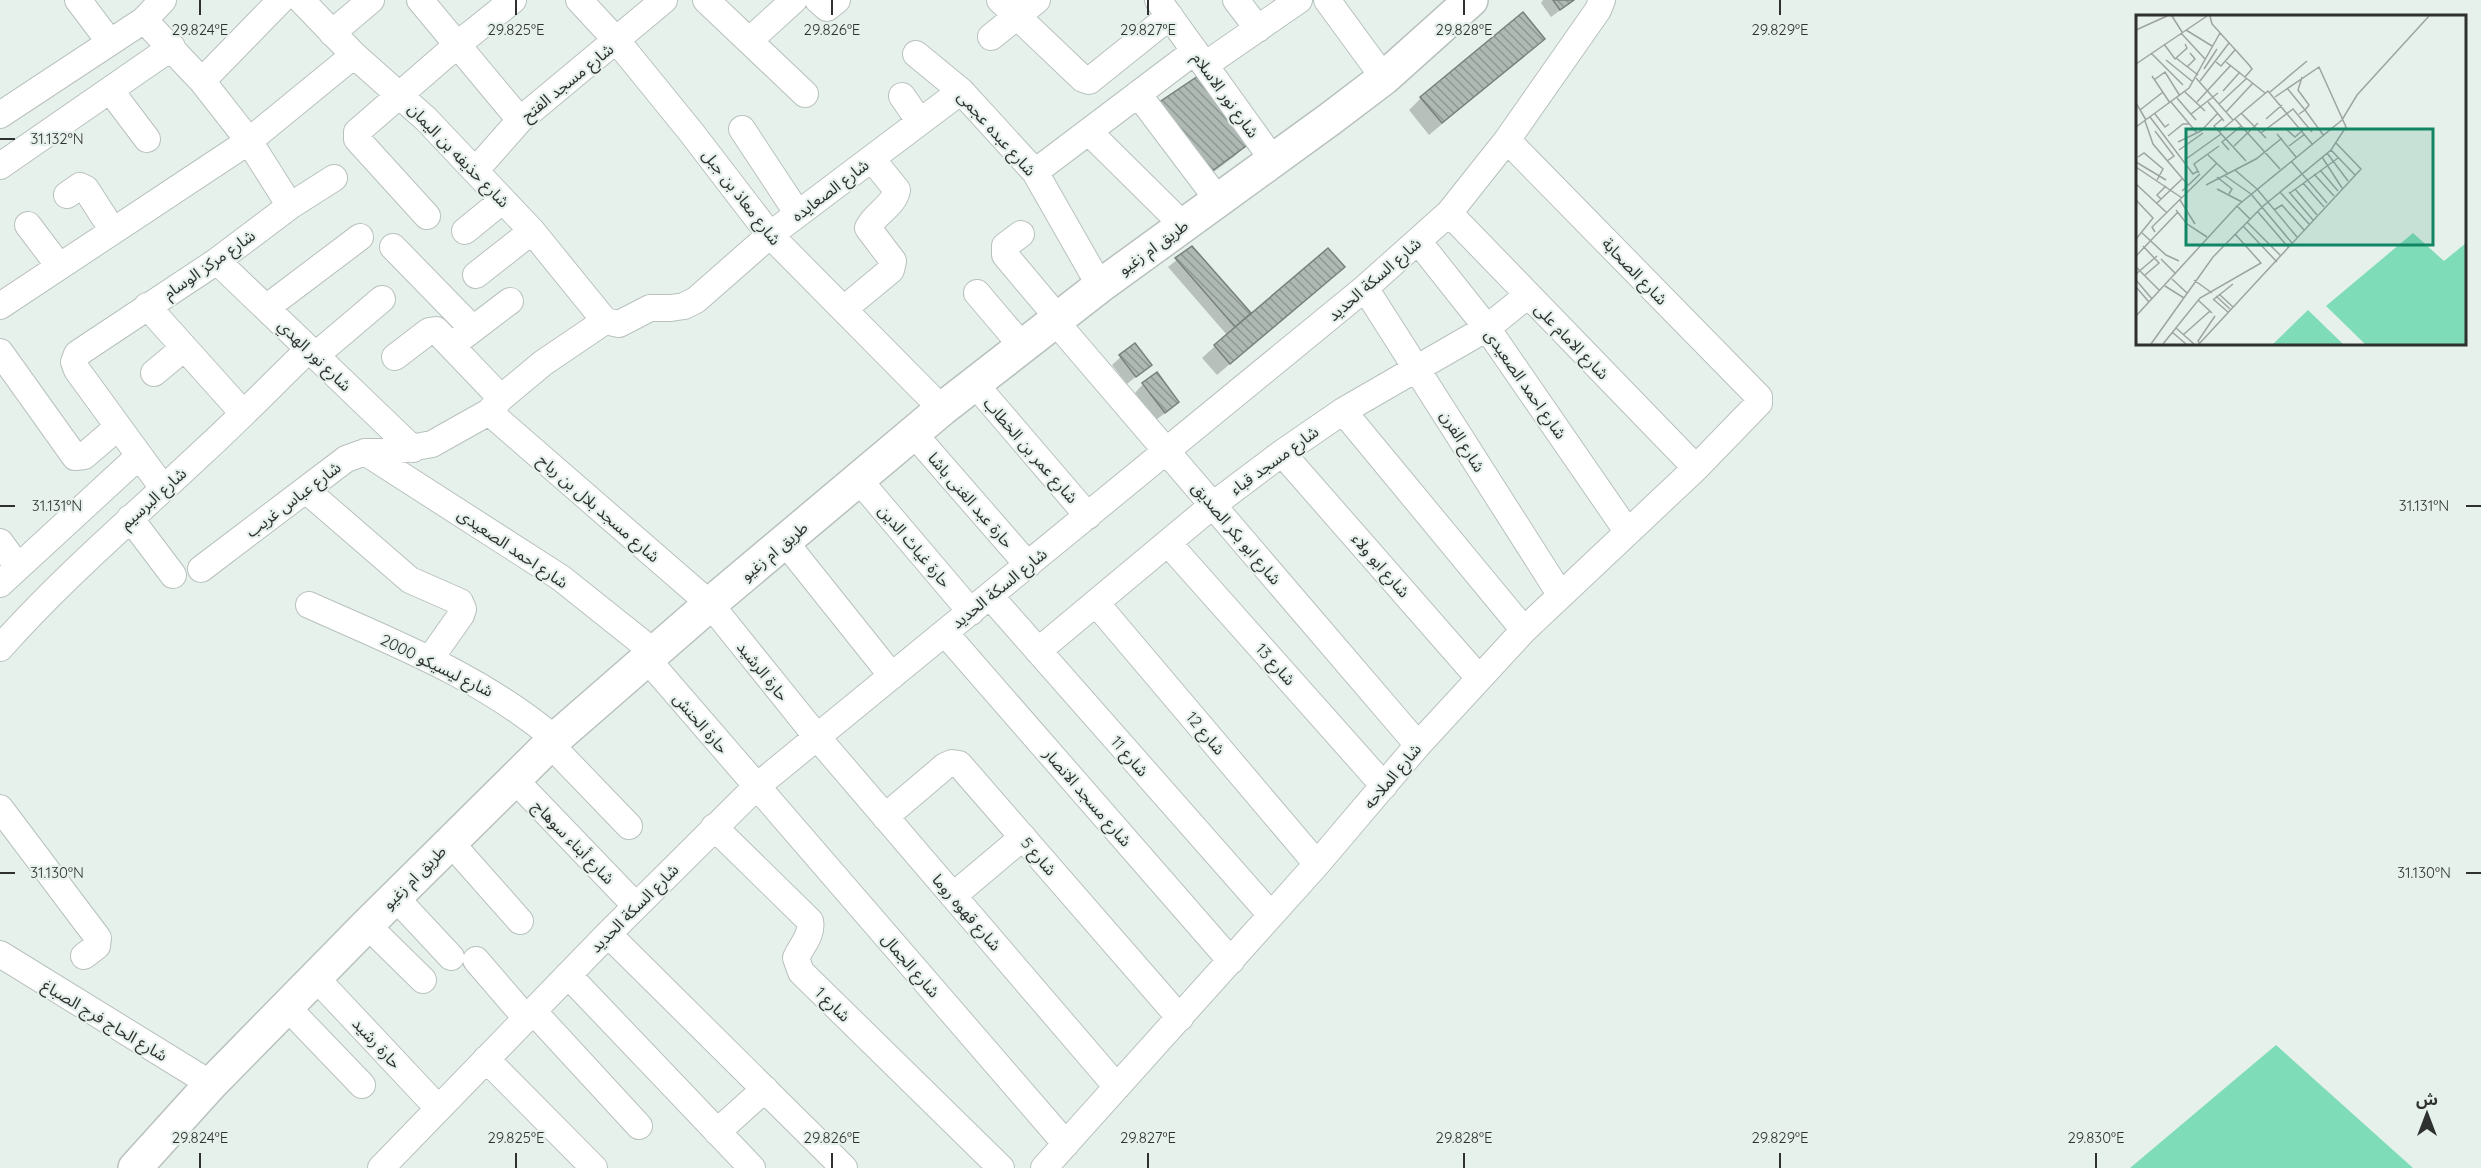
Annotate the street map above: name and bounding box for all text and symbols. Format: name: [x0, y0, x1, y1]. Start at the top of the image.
inset map: [2136, 15, 2466, 345]
text: 29.824°E: [172, 20, 228, 39]
text: 29.825°E: [488, 20, 544, 39]
text: 29.826°E: [804, 20, 860, 39]
text: 29.827°E: [1120, 20, 1176, 39]
text: 29.828°E: [1436, 20, 1492, 39]
text: 29.829°E: [1751, 20, 1809, 39]
street label: شارع مسجد الفتح: [517, 39, 619, 128]
street label: شارع نور الاسلام: [1186, 48, 1264, 143]
street label: شارع عبده عجمى: [951, 86, 1040, 182]
street label: شارع حذيفه بن اليمان: [402, 99, 514, 213]
text: 31.132°N: [30, 129, 84, 148]
street label: شارع معاذ بن جبل: [696, 145, 786, 251]
street label: شارع الصعايده: [787, 154, 874, 228]
street label: طريق ام زغيو: [1114, 215, 1194, 282]
street label: شارع مركز الوسام: [159, 225, 260, 305]
street label: شارع السكة الحديد: [1323, 233, 1427, 327]
street label: شارع الصحابة: [1596, 233, 1672, 311]
street label: شارع الامام على: [1528, 299, 1613, 385]
street label: شارع نور الهدي: [272, 315, 356, 397]
street label: شارع احمد الصعيدى: [1478, 325, 1571, 444]
street label: شارع عمر بن الخطاب: [977, 393, 1082, 509]
street label: شارع الفرن: [1434, 407, 1490, 477]
street label: شارع مسجد قباء: [1226, 421, 1324, 501]
street label: حارة عبد الغنى باشا: [924, 448, 1018, 552]
street label: شارع مسجد بلال بن رباح: [532, 450, 664, 569]
street label: شارع عباس غريب: [242, 457, 346, 544]
street label: شارع البرسيم: [116, 463, 192, 535]
street label: شارع ابو بكر الصديق: [1186, 478, 1286, 590]
text: 31.131°N: [32, 496, 82, 515]
text: 31.131°N: [2399, 496, 2449, 515]
street label: حارة غياث الدين: [875, 500, 955, 592]
street label: شارع احمد الصعيدى: [452, 504, 572, 595]
street label: طريق ام زغيو: [736, 517, 814, 587]
street label: شارع ابو ولاء: [1345, 529, 1414, 603]
street label: شارع السكة الحديد: [947, 543, 1053, 635]
street label: شارع ليسيكو 2000: [376, 629, 497, 704]
street label: حارة الرشيد: [733, 637, 793, 705]
street label: شارع 13: [1250, 639, 1300, 691]
street label: حارة الحنش: [669, 688, 733, 758]
street label: شارع 12: [1180, 707, 1230, 761]
street label: شارع 11: [1105, 732, 1153, 782]
street label: شارع الملاحه: [1359, 739, 1428, 815]
street label: شارع مسجد الانصار: [1037, 743, 1136, 852]
street label: شارع أبناء سوهاج: [527, 796, 619, 890]
street label: شارع 5: [1015, 833, 1061, 881]
street label: طريق ام زغيو: [378, 841, 452, 915]
street label: شارع السكة الحديد: [585, 859, 685, 959]
text: 31.130°N: [30, 863, 84, 882]
text: 31.130°N: [2397, 863, 2451, 882]
street label: شارع قهوه روما: [926, 869, 1006, 956]
street label: شارع الجمال: [875, 929, 944, 1003]
street label: شارع الحاج فرج الصباغ: [37, 975, 171, 1068]
street label: شارع 1: [809, 982, 855, 1028]
street label: حارة رشيد: [348, 1013, 406, 1073]
north arrow: [2397, 1084, 2457, 1144]
text: ش: [2416, 1089, 2438, 1109]
text: 29.824°E: [172, 1128, 228, 1147]
text: 29.825°E: [488, 1128, 544, 1147]
text: 29.826°E: [804, 1128, 860, 1147]
text: 29.827°E: [1120, 1128, 1176, 1147]
text: 29.828°E: [1436, 1128, 1492, 1147]
text: 29.829°E: [1751, 1128, 1809, 1147]
text: 29.830°E: [2067, 1128, 2125, 1147]

